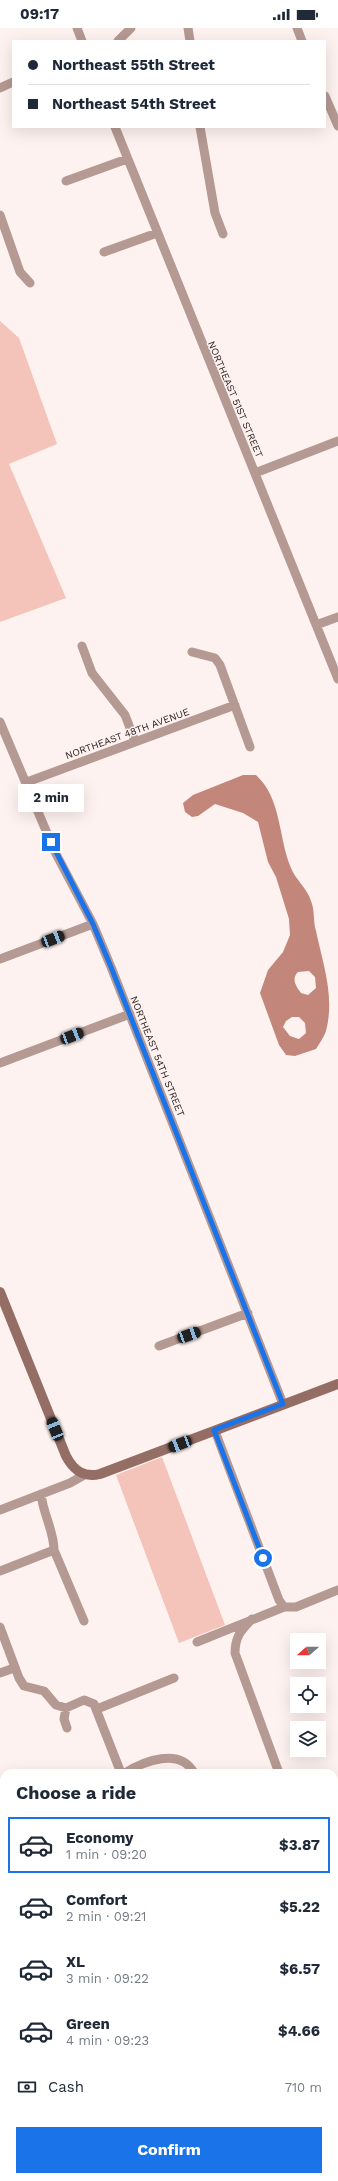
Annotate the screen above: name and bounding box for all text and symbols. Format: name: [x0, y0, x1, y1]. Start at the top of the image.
text: 09:17: [20, 5, 59, 23]
text: Northeast 55th Street: [52, 56, 215, 74]
text: Northeast 54th Street: [52, 95, 216, 113]
street label: NORTHEAST 51ST STREET: [206, 339, 265, 459]
street label: NORTHEAST 48TH AVENUE: [64, 706, 191, 761]
callout: 2 min: [18, 784, 84, 812]
text: 2 min: [33, 790, 69, 805]
route end: [42, 833, 60, 851]
car: [40, 929, 66, 949]
street label: NORTHEAST 54TH STREET: [128, 994, 187, 1118]
car: [59, 1026, 85, 1046]
car: [176, 1325, 202, 1345]
car: [45, 1416, 65, 1442]
car: [167, 1434, 193, 1454]
route start: [254, 1549, 272, 1567]
north arrow: [290, 1633, 326, 1669]
map controls: [290, 1633, 326, 1757]
button: locate: [290, 1677, 326, 1713]
button: layers: [290, 1721, 326, 1757]
text: Choose a ride: [16, 1782, 136, 1803]
icon: car: [18, 1827, 54, 1863]
text: Economy: [66, 1829, 133, 1847]
text: $3.87: [279, 1836, 320, 1854]
text: 1 min · 09:20: [66, 1847, 147, 1862]
icon: car: [18, 1889, 54, 1925]
text: Comfort: [66, 1891, 127, 1909]
text: $5.22: [279, 1898, 320, 1916]
text: 2 min · 09:21: [66, 1909, 146, 1924]
icon: car: [18, 1951, 54, 1987]
text: XL: [66, 1953, 85, 1971]
text: $6.57: [279, 1960, 320, 1978]
text: 3 min · 09:22: [66, 1971, 149, 1986]
icon: car: [18, 2013, 54, 2049]
text: Green: [66, 2015, 110, 2033]
text: $4.66: [278, 2022, 320, 2040]
text: 4 min · 09:23: [66, 2033, 149, 2048]
icon: cash: [16, 2076, 38, 2098]
text: Cash: [48, 2078, 84, 2096]
text: 710 m: [285, 2080, 322, 2095]
button: Confirm: [16, 2127, 322, 2173]

